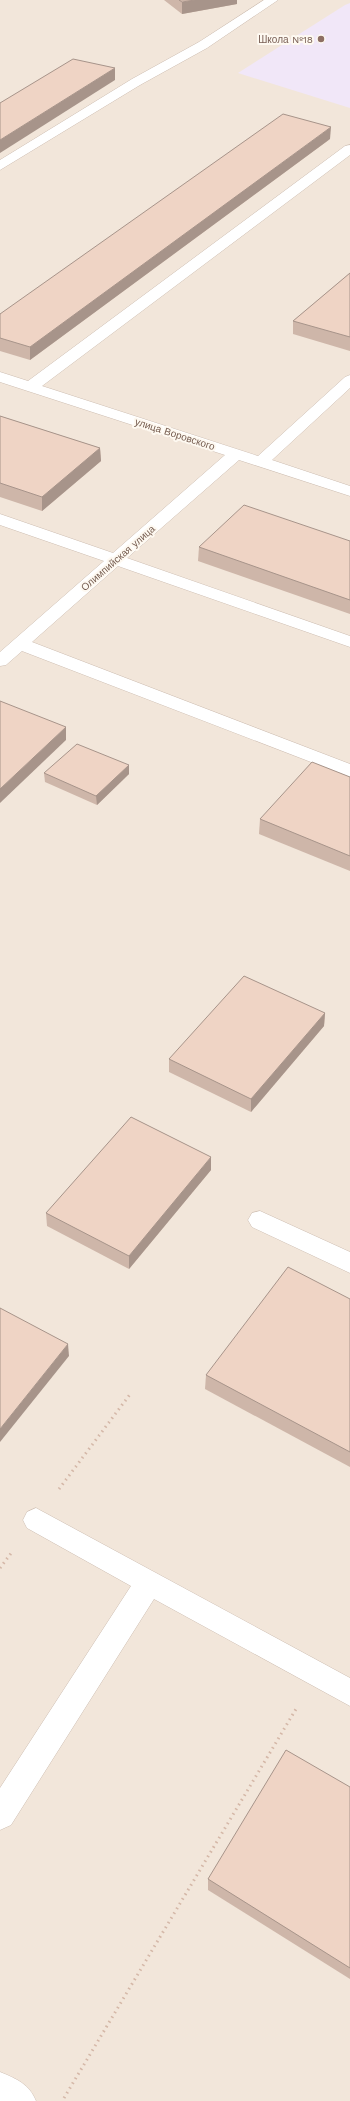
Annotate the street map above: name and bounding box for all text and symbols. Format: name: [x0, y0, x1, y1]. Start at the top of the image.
place label: Школа №18: [258, 34, 313, 45]
marker: Школа №18: [316, 34, 326, 44]
street label: улица Воровского: [134, 416, 217, 452]
street label: Олимпийская улица: [79, 523, 157, 593]

